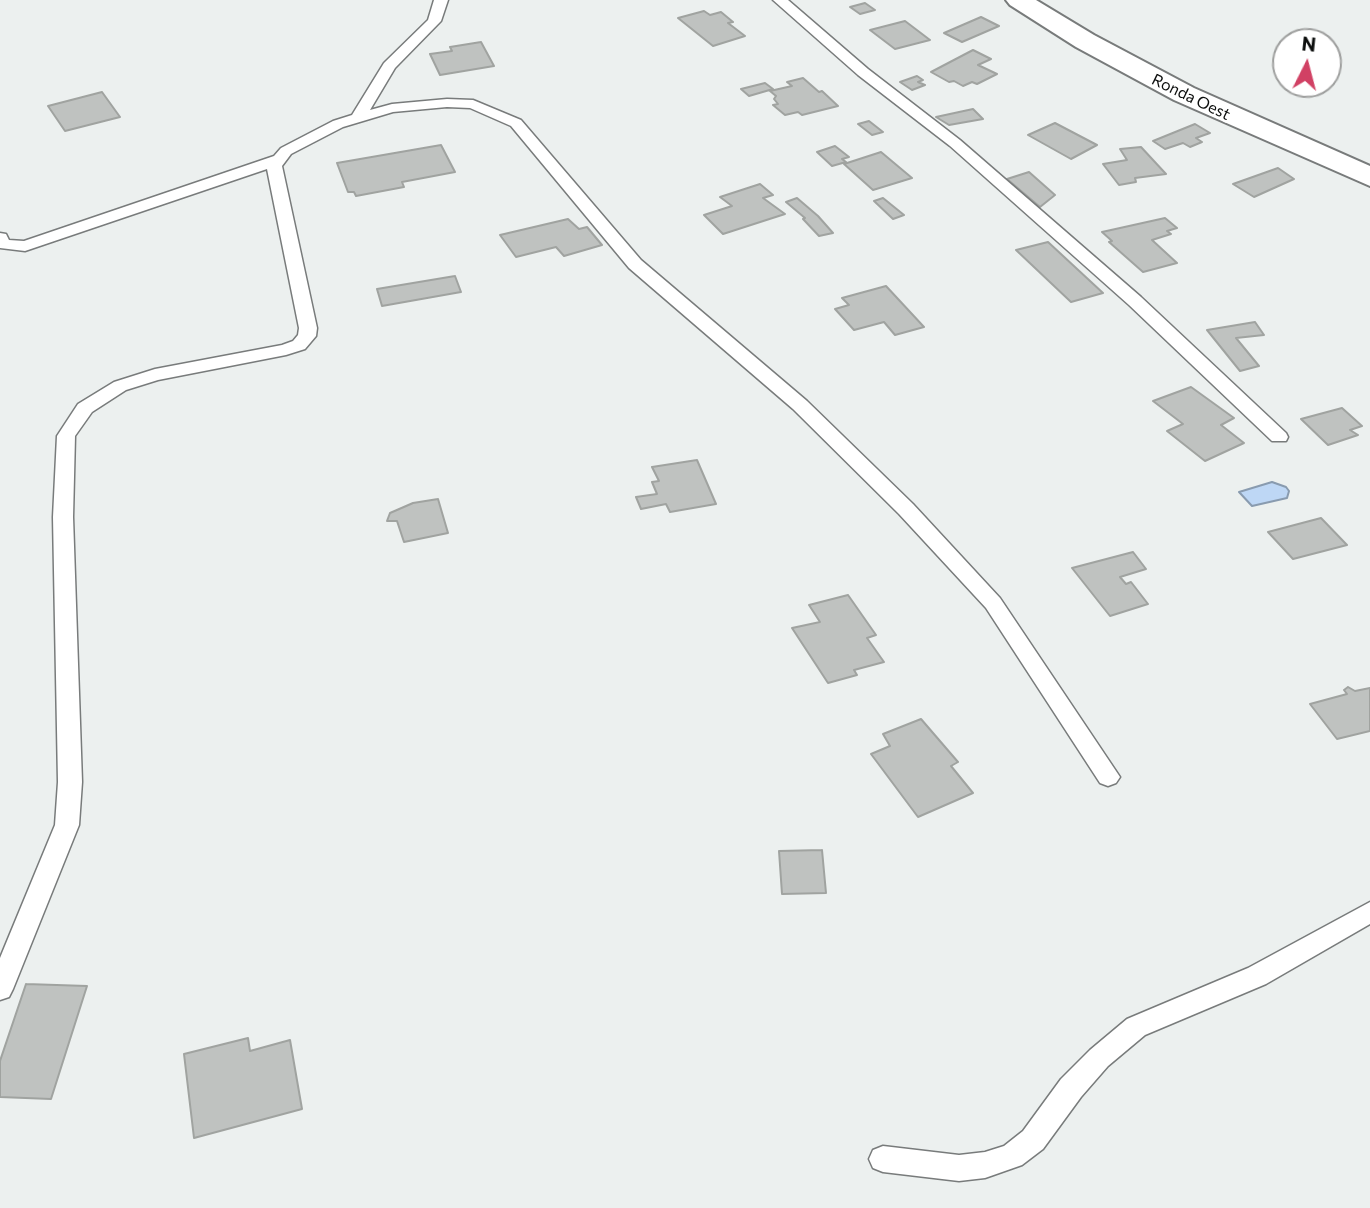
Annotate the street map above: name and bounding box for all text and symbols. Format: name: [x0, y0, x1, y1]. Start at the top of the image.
north arrow: [1272, 28, 1342, 98]
text: N: [1301, 31, 1317, 56]
street label: Ronda Oest: [1149, 70, 1233, 124]

